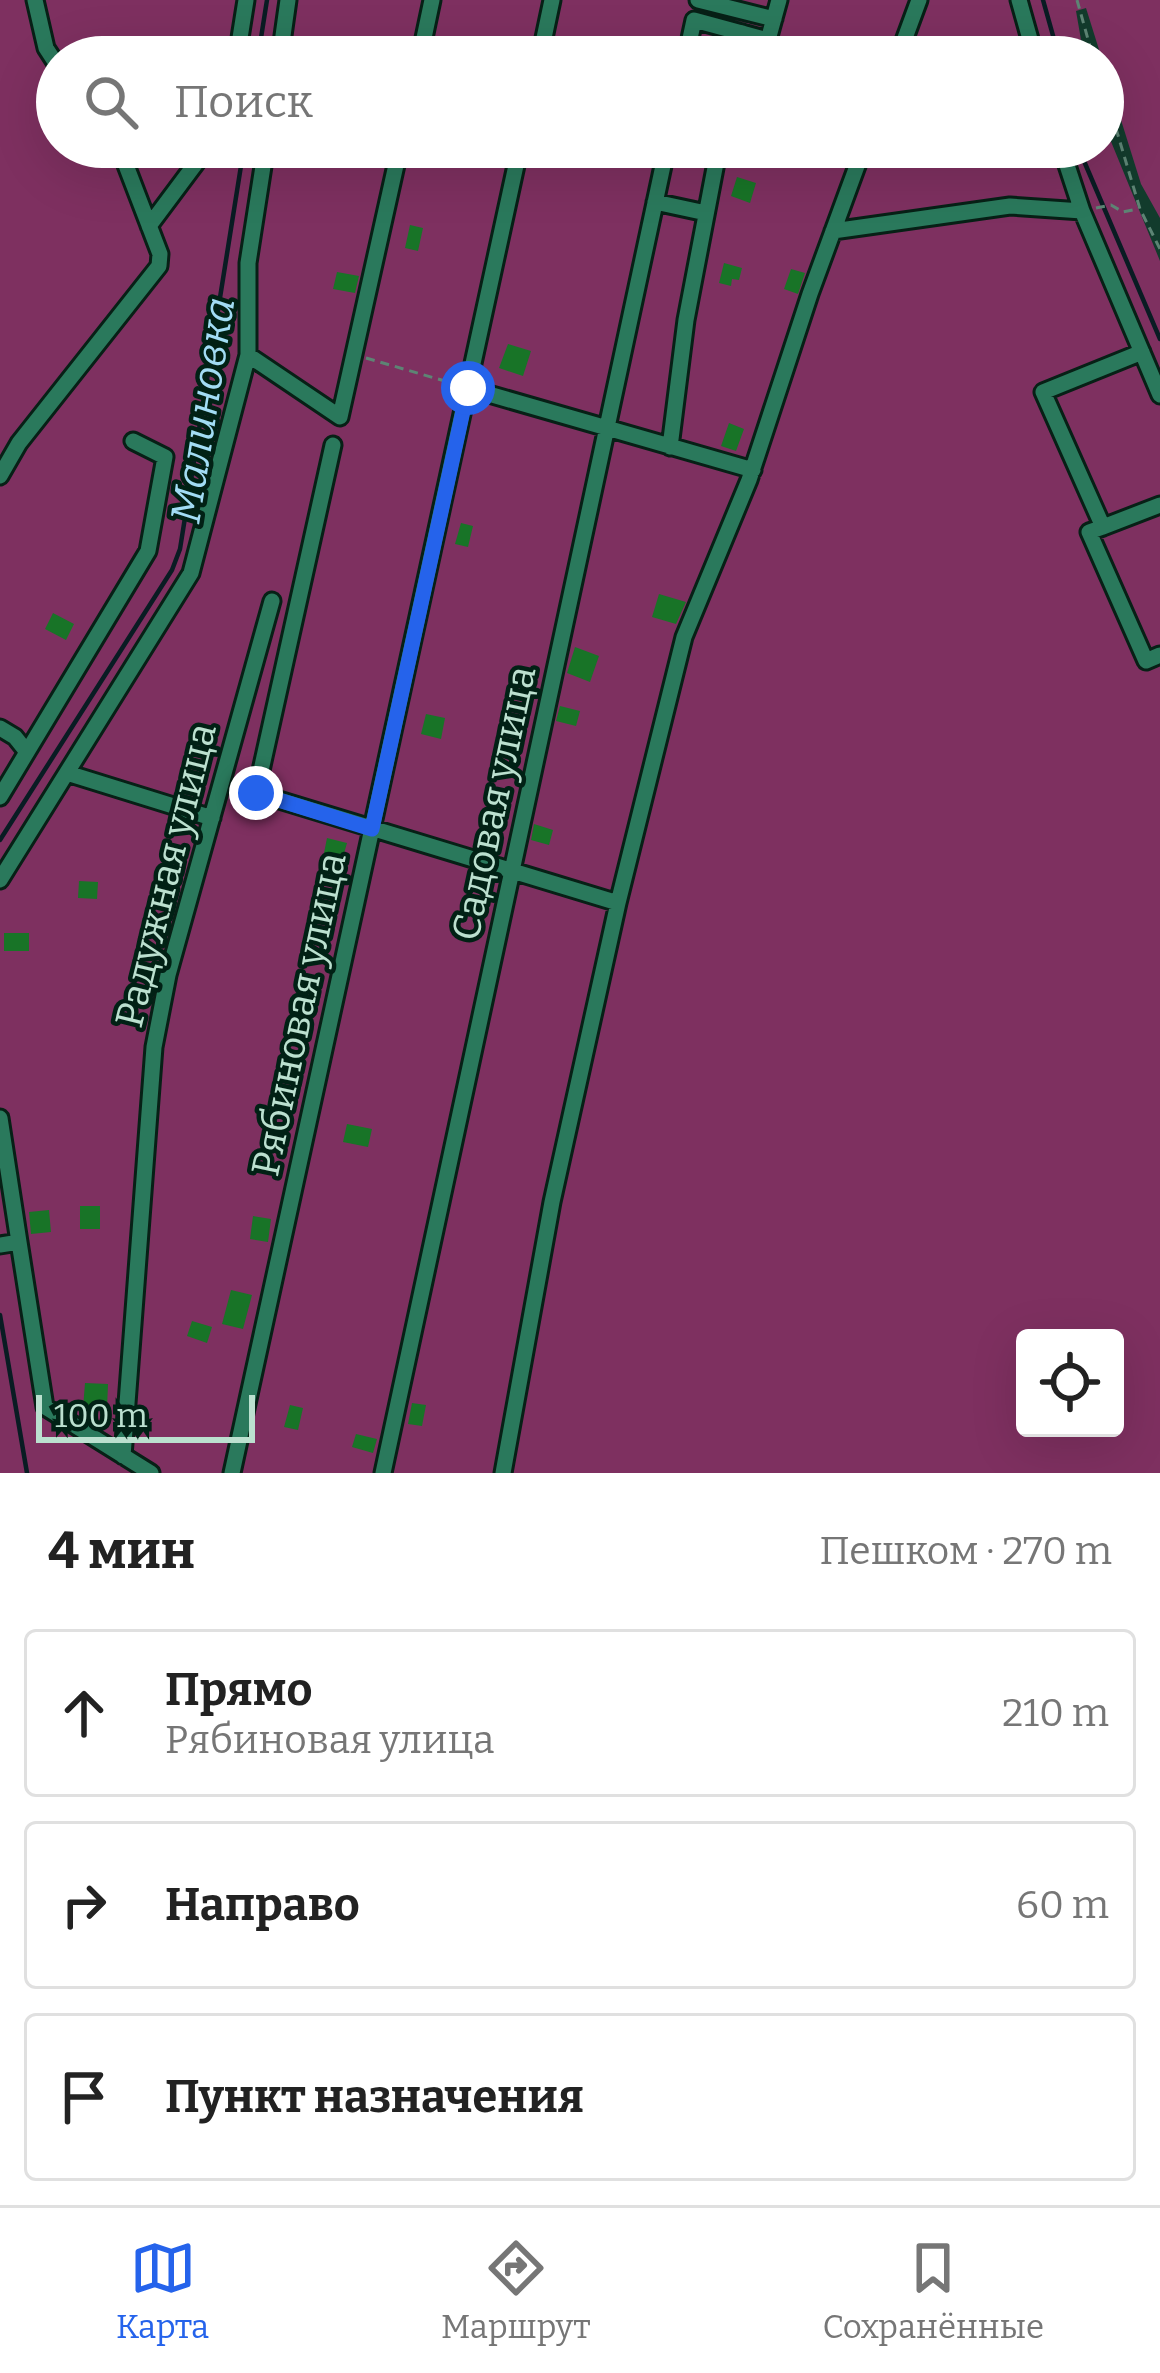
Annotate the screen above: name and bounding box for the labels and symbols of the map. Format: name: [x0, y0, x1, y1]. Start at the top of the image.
water label: Малиновка: [160, 294, 246, 527]
route start: [441, 361, 495, 415]
street label: Садовая улица: [442, 662, 545, 944]
street label: Радужная улица: [106, 719, 226, 1032]
route end: [229, 766, 283, 820]
street label: Рябиновая улица: [242, 848, 356, 1180]
scale bar: [36, 1389, 255, 1442]

